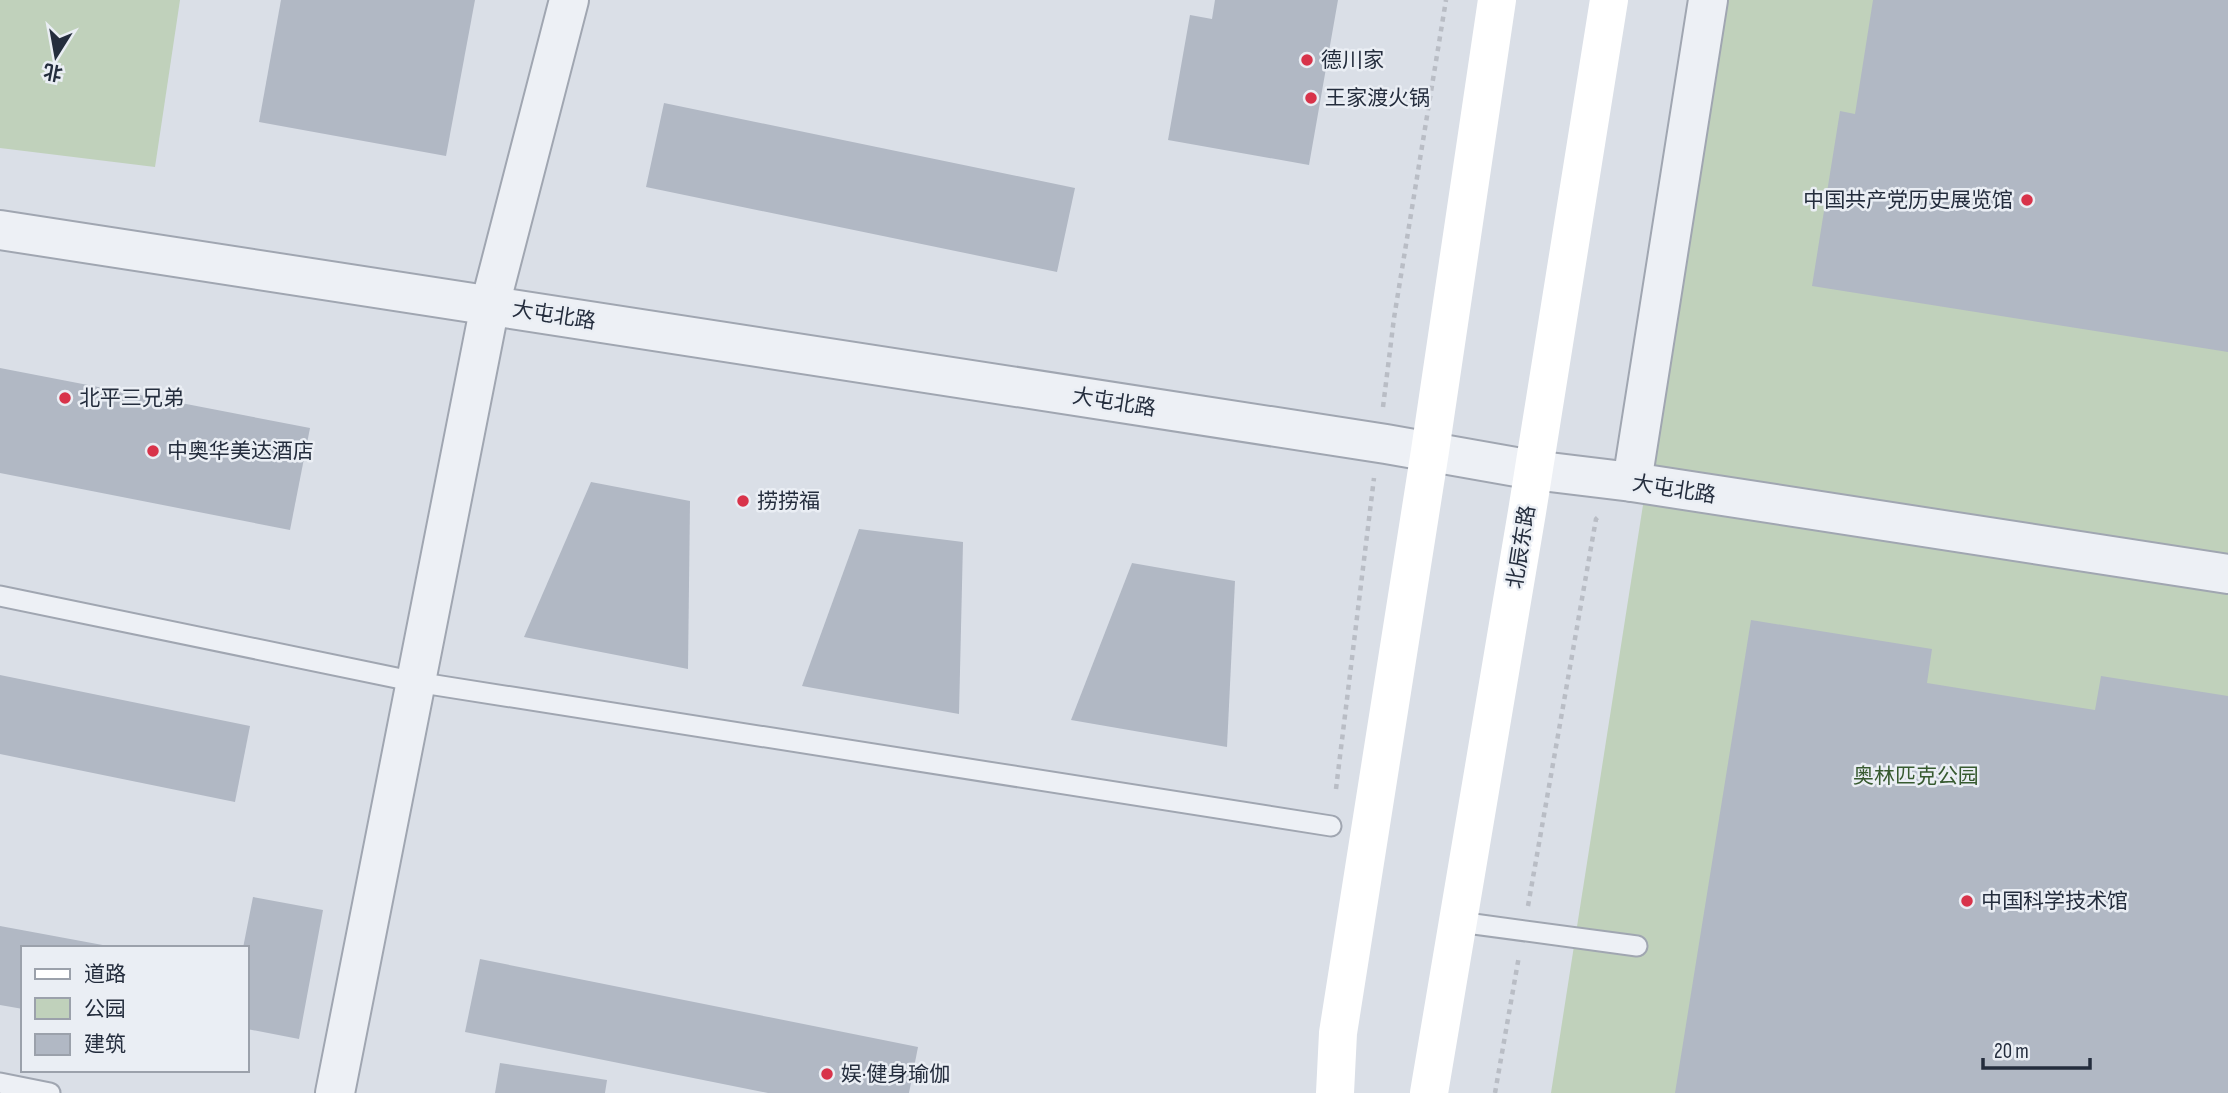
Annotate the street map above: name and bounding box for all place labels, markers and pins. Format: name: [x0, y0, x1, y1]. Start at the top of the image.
place label: 德川家: [1321, 48, 1384, 73]
marker: 德川家: [1299, 52, 1315, 68]
place label: 王家渡火锅: [1325, 86, 1430, 111]
marker: 王家渡火锅: [1303, 90, 1319, 106]
place label: 中国共产党历史展览馆: [1803, 188, 2013, 213]
marker: 中国共产党历史展览馆: [2019, 192, 2035, 208]
place label: 北平三兄弟: [79, 386, 184, 411]
marker: 北平三兄弟: [57, 390, 73, 406]
place label: 中奥华美达酒店: [167, 439, 314, 464]
marker: 中奥华美达酒店: [145, 443, 161, 459]
place label: 捞捞福: [757, 489, 820, 514]
marker: 捞捞福: [735, 493, 751, 509]
place label: 中国科学技术馆: [1981, 889, 2128, 914]
marker: 中国科学技术馆: [1959, 893, 1975, 909]
place label: 娱·健身瑜伽: [841, 1062, 950, 1087]
marker: 娱·健身瑜伽: [819, 1066, 835, 1082]

